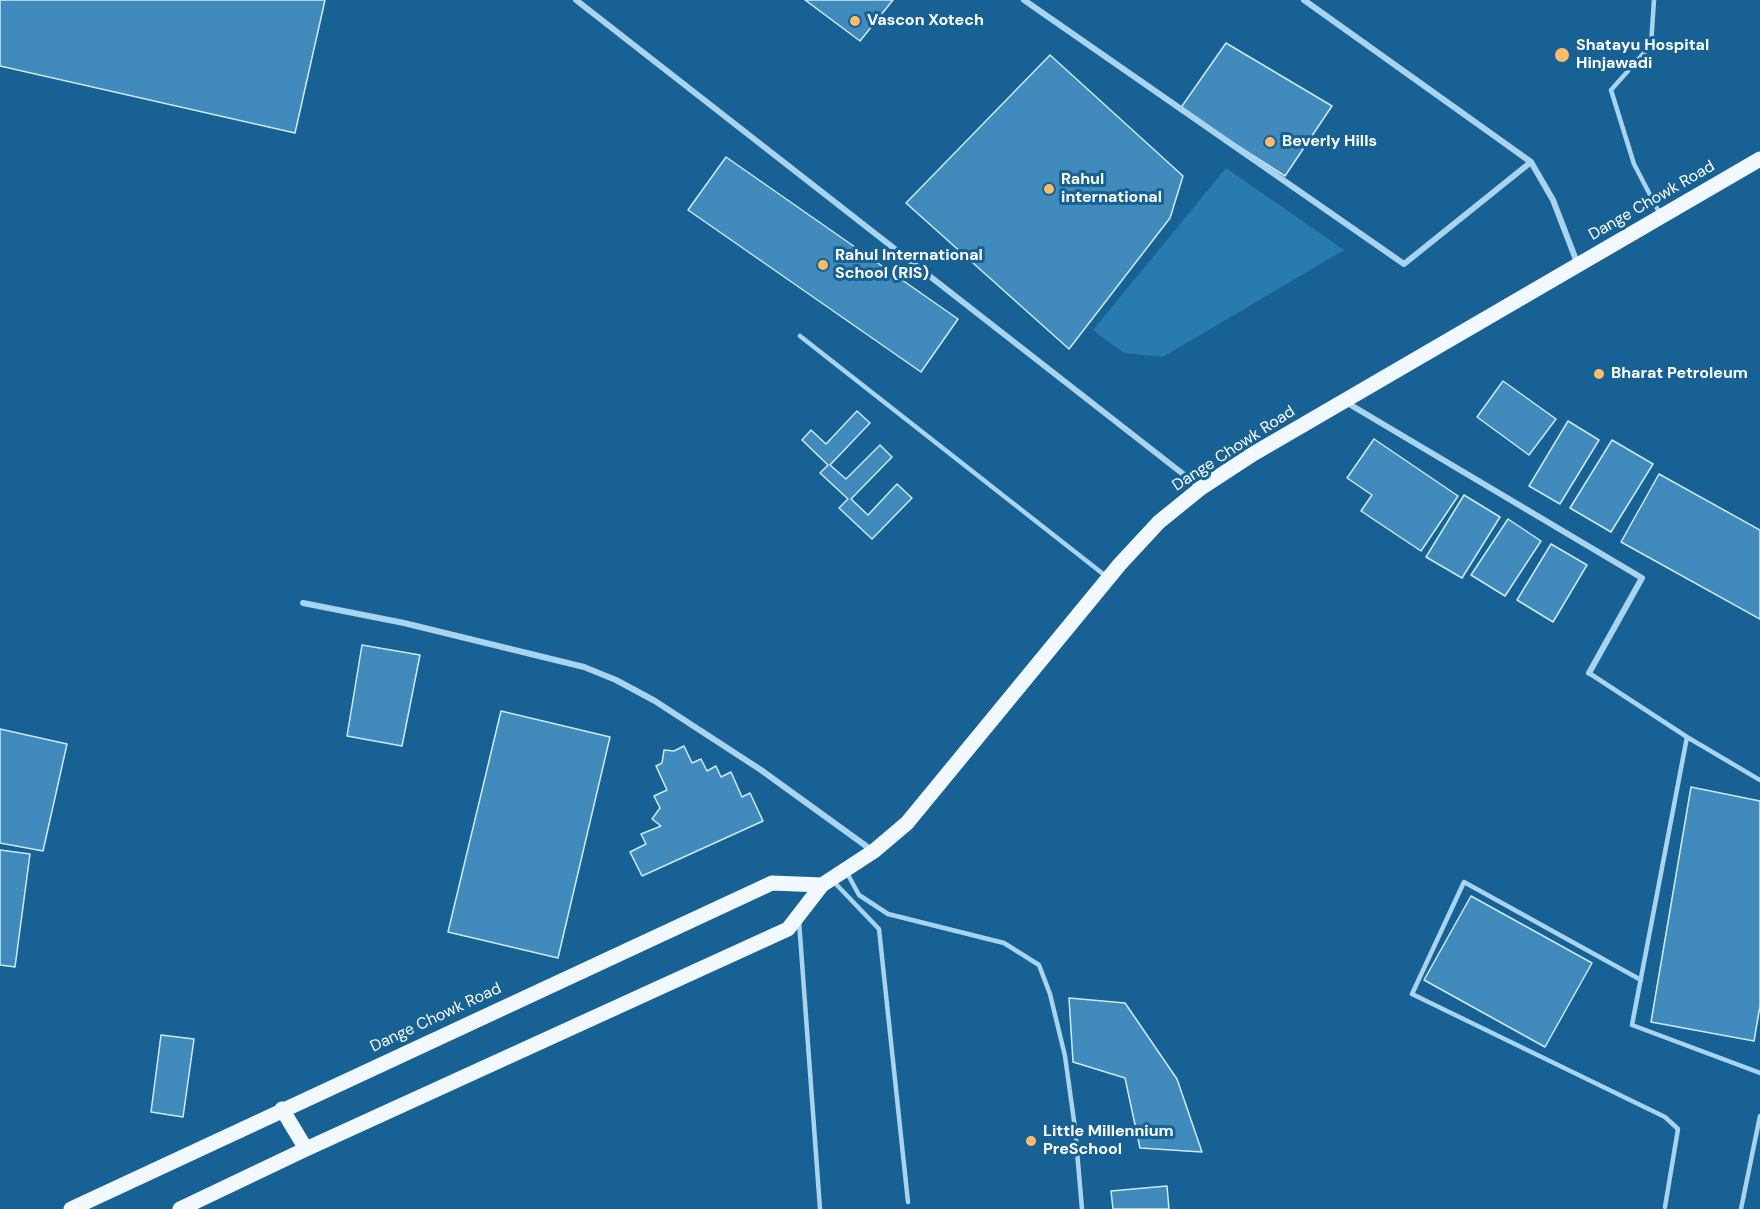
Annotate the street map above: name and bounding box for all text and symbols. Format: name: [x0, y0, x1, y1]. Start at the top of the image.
place label: Vascon Xotech: [867, 11, 984, 31]
marker: Vascon Xotech: [848, 14, 862, 28]
place label: Shatayu Hospital Hinjawadi: [1576, 36, 1709, 74]
marker: Shatayu Hospital Hinjawadi: [1553, 46, 1571, 64]
place label: Beverly Hills: [1282, 132, 1377, 152]
marker: Beverly Hills: [1263, 135, 1277, 149]
street label: Dange Chowk Road: [1586, 157, 1718, 245]
place label: Rahul international: [1061, 170, 1162, 208]
marker: Rahul international: [1042, 182, 1056, 196]
place label: Rahul International School (RIS): [835, 246, 983, 284]
marker: Rahul International School (RIS): [816, 258, 830, 272]
place label: Bharat Petroleum: [1611, 364, 1748, 384]
marker: Bharat Petroleum: [1592, 367, 1606, 381]
street label: Dange Chowk Road: [1169, 402, 1299, 496]
street label: Dange Chowk Road: [367, 979, 505, 1057]
place label: Little Millennium PreSchool: [1043, 1122, 1174, 1160]
marker: Little Millennium PreSchool: [1024, 1134, 1038, 1148]

